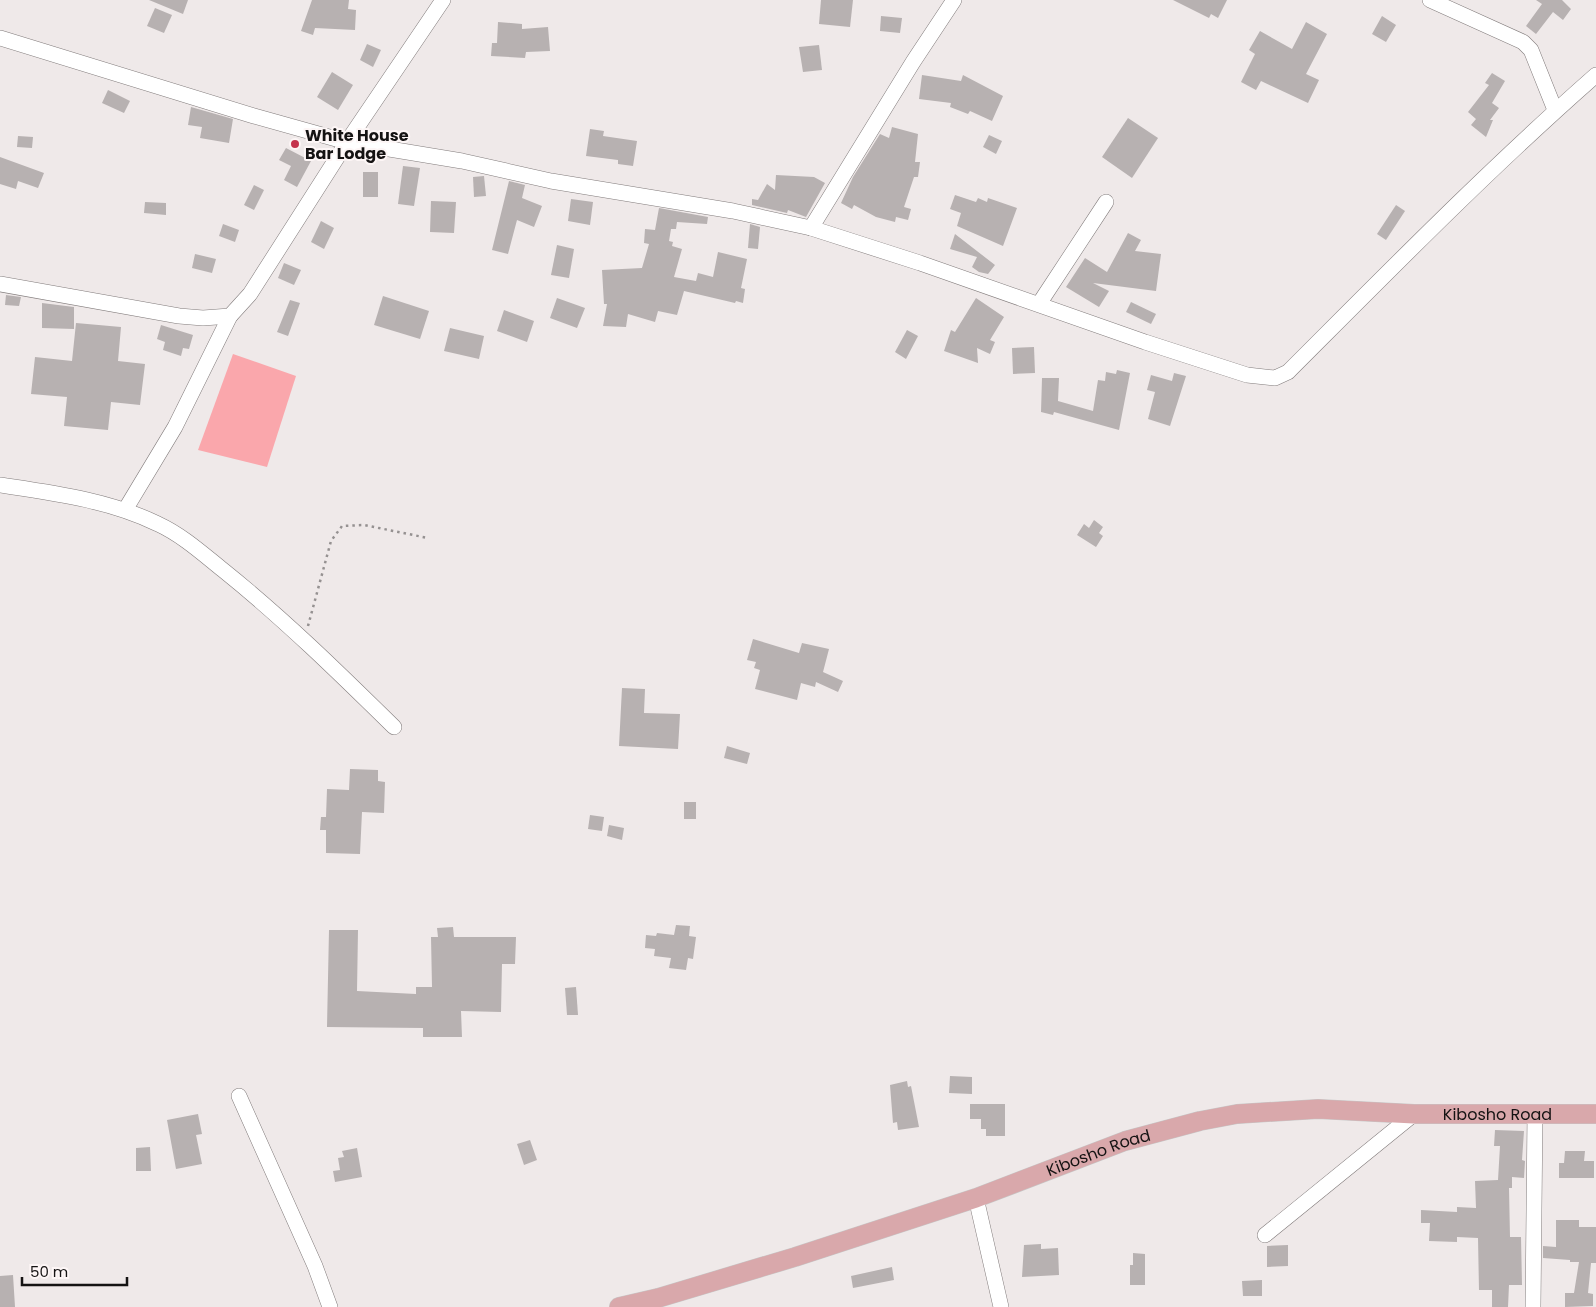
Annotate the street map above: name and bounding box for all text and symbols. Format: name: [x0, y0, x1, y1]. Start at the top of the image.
place label: White House Bar Lodge: [305, 124, 409, 165]
marker: White House Bar Lodge: [289, 138, 301, 150]
street label: Kibosho Road: [1443, 1103, 1552, 1126]
street label: Kibosho Road: [1043, 1124, 1153, 1182]
scale bar: [22, 1254, 128, 1286]
text: 50 m: [30, 1261, 68, 1282]

